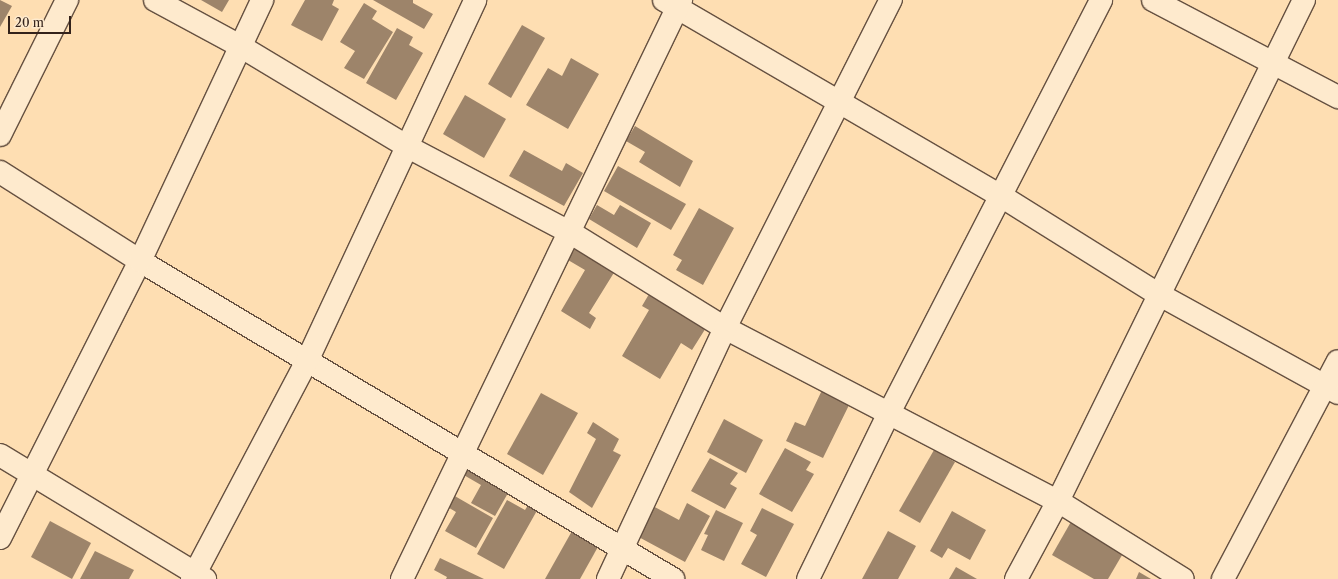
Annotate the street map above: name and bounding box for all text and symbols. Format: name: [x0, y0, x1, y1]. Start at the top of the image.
scale bar: [10, 8, 73, 34]
text: 20 m: [15, 15, 44, 30]

